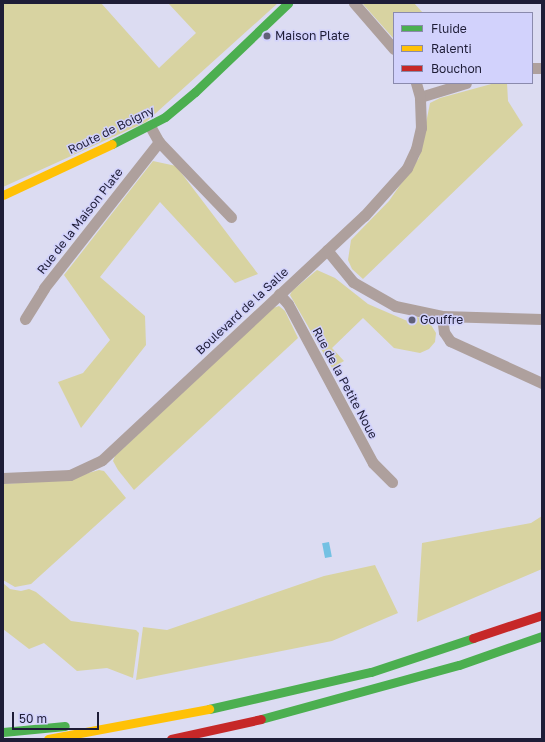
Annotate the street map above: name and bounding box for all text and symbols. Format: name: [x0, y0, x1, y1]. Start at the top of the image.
legend: [393, 12, 533, 84]
text: Fluide: [431, 21, 467, 36]
place label: Maison Plate: [275, 29, 349, 43]
marker: Maison Plate: [262, 31, 272, 41]
text: Ralenti: [431, 41, 472, 56]
text: Bouchon: [431, 61, 482, 76]
street label: Route de Boigny: [65, 103, 157, 157]
street label: Rue de la Maison Plate: [34, 165, 126, 277]
street label: Boulevard de la Salle: [193, 264, 291, 358]
place label: Gouffre: [420, 313, 463, 327]
marker: Gouffre: [407, 315, 417, 325]
street label: Rue de la Petite Noue: [310, 325, 380, 441]
scale bar: [14, 704, 101, 730]
text: 50 m: [19, 711, 47, 726]

